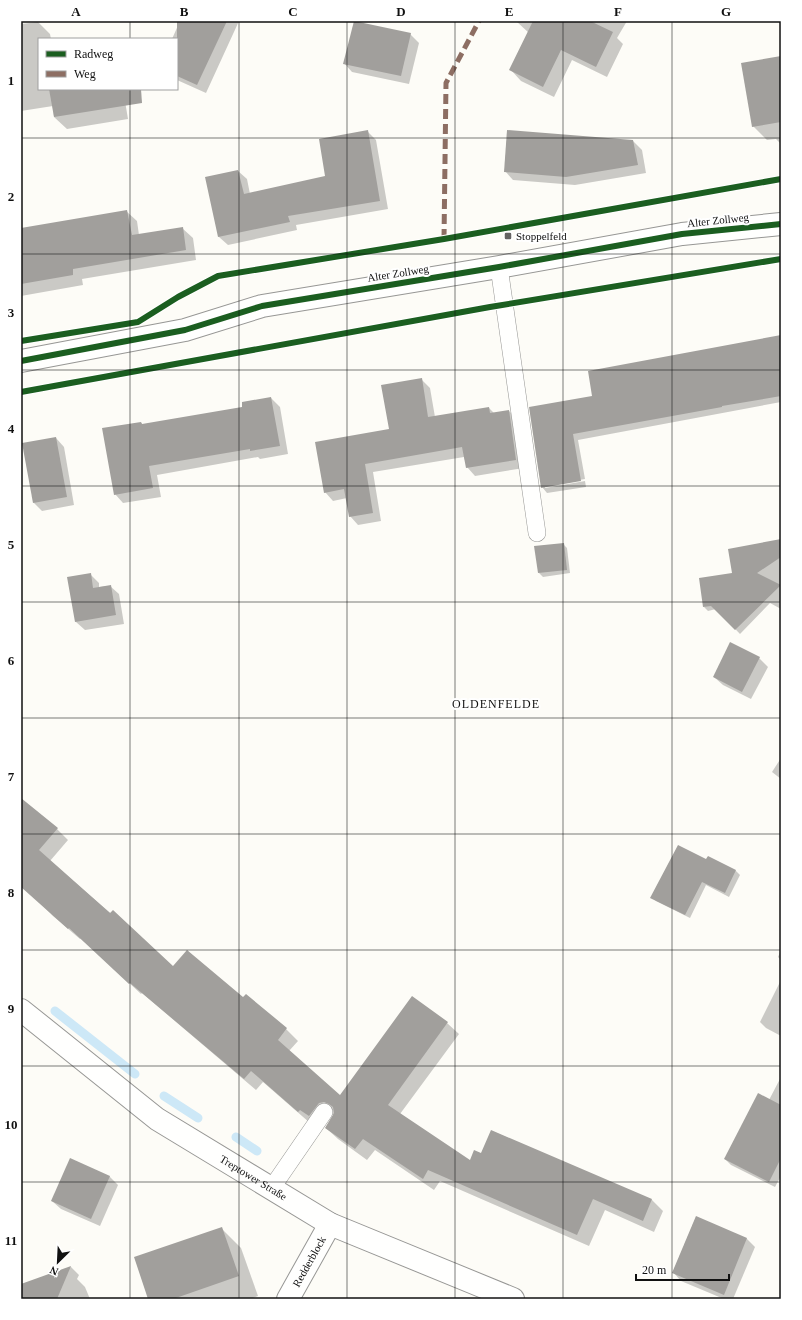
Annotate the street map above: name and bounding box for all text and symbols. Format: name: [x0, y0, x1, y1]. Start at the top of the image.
text: A: [71, 4, 81, 19]
text: B: [180, 4, 189, 19]
text: C: [288, 4, 298, 19]
text: D: [396, 4, 406, 19]
text: E: [505, 4, 513, 19]
text: F: [614, 4, 622, 19]
text: G: [721, 4, 731, 19]
legend: [38, 38, 178, 90]
text: Radweg: [74, 47, 113, 61]
text: Weg: [74, 67, 96, 81]
text: 1: [8, 73, 14, 88]
text: 2: [8, 189, 14, 204]
street label: Alter Zollweg: [687, 211, 750, 229]
place label: Stoppelfeld: [516, 230, 567, 242]
marker: Stoppelfeld: [503, 231, 513, 241]
street label: Alter Zollweg: [366, 262, 430, 284]
text: 3: [8, 305, 15, 320]
text: 4: [8, 421, 15, 436]
text: 5: [8, 537, 15, 552]
text: 6: [8, 653, 15, 668]
district label: OLDENFELDE: [452, 697, 540, 711]
text: 7: [8, 769, 15, 784]
text: 8: [8, 885, 15, 900]
text: 9: [8, 1001, 15, 1016]
text: 10: [5, 1117, 18, 1132]
street label: Treptower Straße: [218, 1153, 289, 1202]
text: 11: [5, 1233, 17, 1248]
street label: Redderblock: [290, 1234, 328, 1289]
north arrow: [38, 1242, 78, 1282]
scale bar: [636, 1256, 729, 1282]
text: 20 m: [642, 1263, 667, 1277]
text: N: [48, 1264, 60, 1278]

